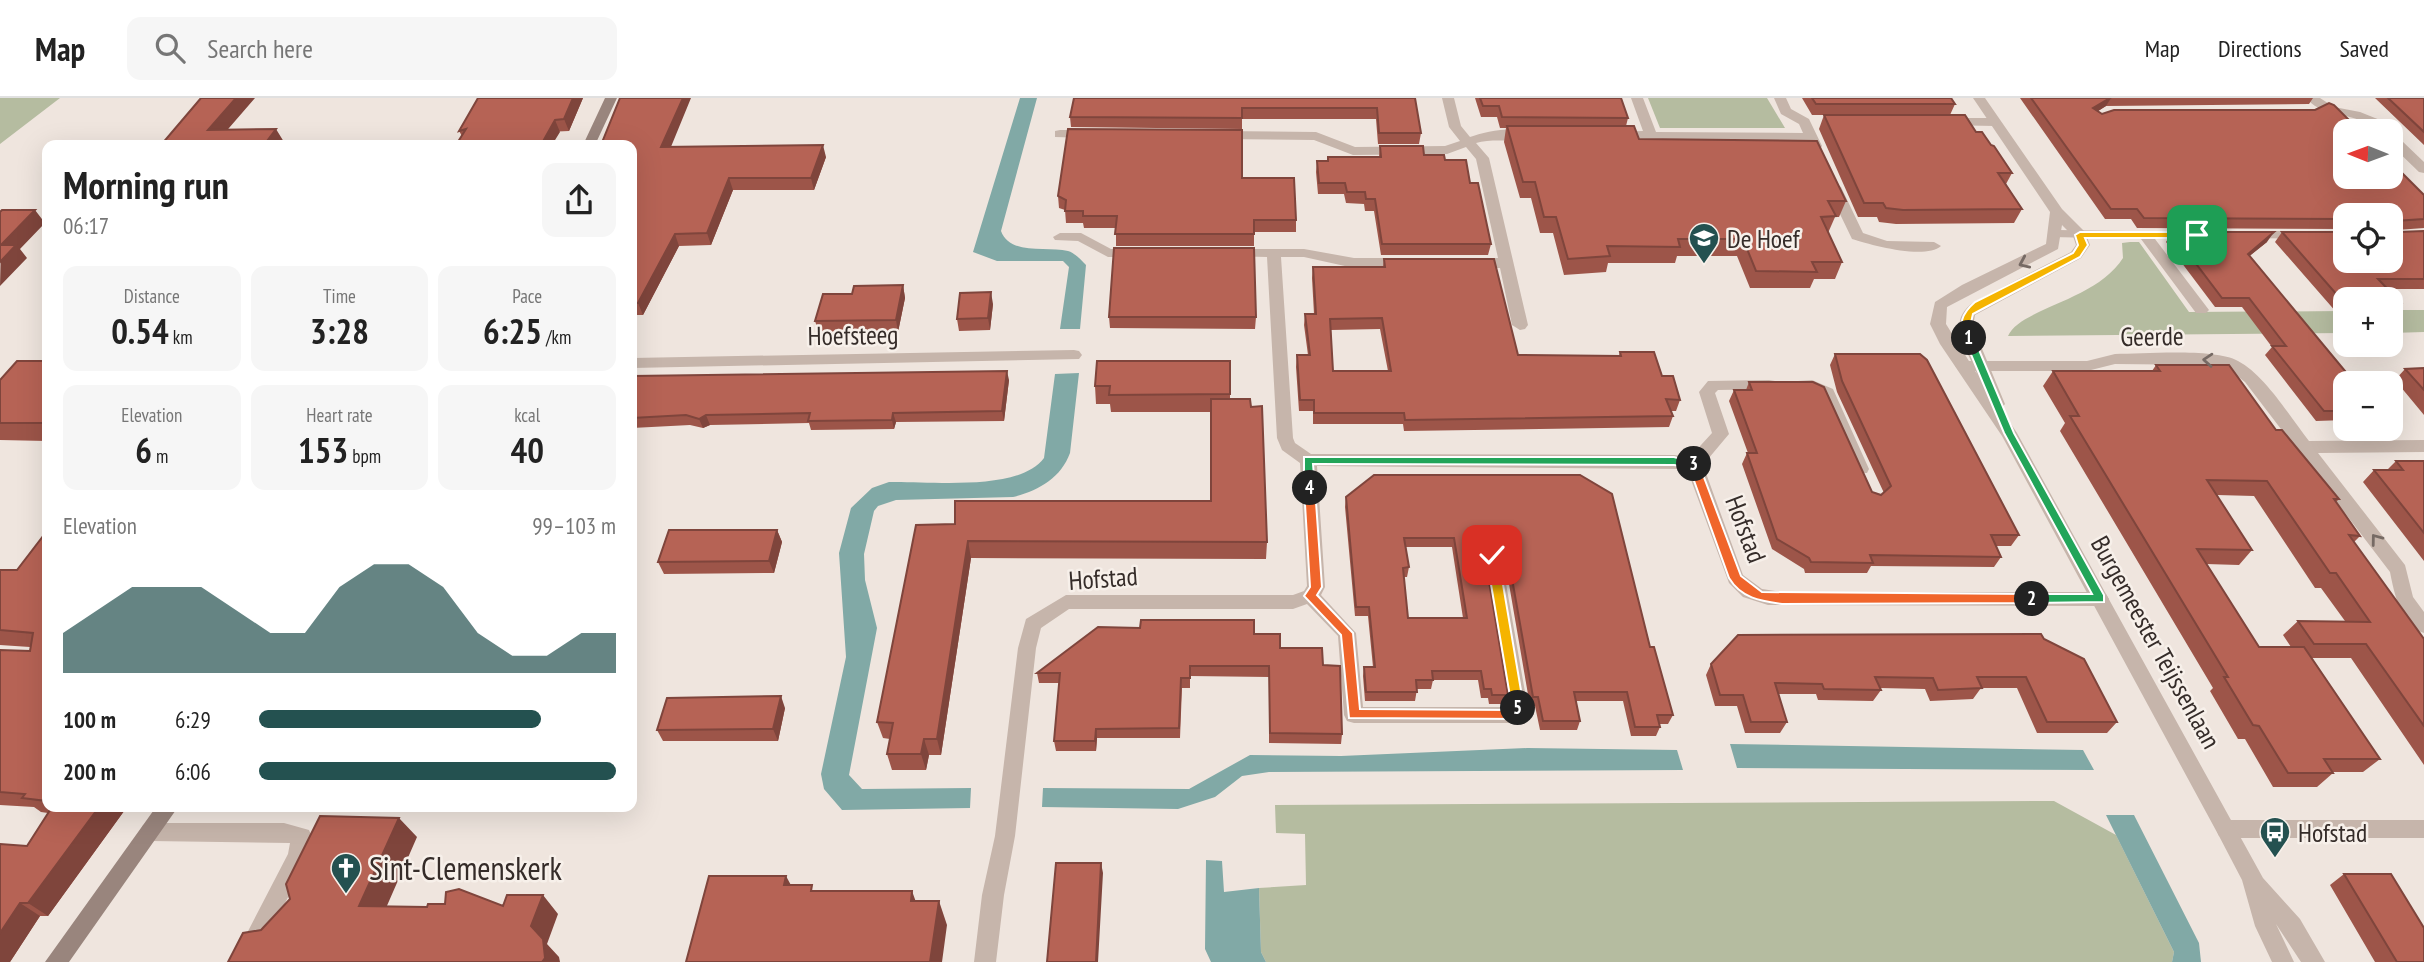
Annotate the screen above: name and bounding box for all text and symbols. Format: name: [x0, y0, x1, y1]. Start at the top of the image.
search box: [127, 17, 617, 80]
text: Map: [35, 27, 85, 70]
icon: search: [151, 29, 189, 67]
text: Search here: [207, 32, 313, 65]
text: Map: [2145, 33, 2180, 64]
text: Directions: [2218, 33, 2302, 64]
text: Saved: [2340, 33, 2389, 64]
north arrow: [2333, 119, 2403, 189]
map controls: [2333, 119, 2403, 441]
text: Morning run: [63, 160, 229, 209]
button: share: [542, 163, 616, 237]
button: locate: [2333, 203, 2403, 273]
pin: [2167, 205, 2227, 265]
text: 06:17: [63, 211, 109, 240]
icon: arrive: [2178, 216, 2216, 254]
school or university icon: De Hoef: [1687, 221, 1721, 265]
place label: De Hoef: [1727, 222, 1801, 255]
one-way arrow: [2019, 255, 2031, 269]
text: Distance: [124, 284, 180, 308]
text: Time: [323, 284, 356, 308]
text: Pace: [512, 284, 542, 308]
button: +: [2333, 287, 2403, 357]
text: 0.54: [111, 308, 169, 354]
text: 3:28: [310, 308, 369, 354]
text: 6:25: [483, 308, 542, 354]
street label: Hoefsteeg: [807, 318, 899, 352]
street label: Geerde: [2120, 319, 2184, 353]
pin: 1: [1952, 320, 1986, 356]
text: km: [169, 325, 193, 349]
text: /km: [542, 325, 571, 349]
text: 1: [1964, 325, 1973, 349]
one-way arrow: [2202, 353, 2213, 368]
button: −: [2333, 371, 2403, 441]
text: Elevation: [121, 403, 182, 427]
text: Heart rate: [306, 403, 373, 427]
text: kcal: [514, 403, 540, 427]
text: 6: [135, 427, 152, 473]
text: 153: [298, 427, 348, 473]
text: 40: [510, 427, 544, 473]
text: m: [152, 444, 168, 468]
text: bpm: [348, 444, 381, 468]
pin: 3: [1676, 446, 1712, 482]
text: 3: [1689, 451, 1698, 475]
pin: 4: [1292, 470, 1328, 506]
text: 4: [1305, 475, 1314, 499]
street label: Hofstad: [1718, 491, 1774, 567]
text: Elevation: [63, 511, 137, 540]
text: 99–103 m: [532, 511, 616, 540]
pin: [1462, 525, 1522, 585]
street label: Burgemeester Teijssenlaan: [2084, 530, 2228, 754]
one-way arrow: [2371, 534, 2384, 546]
icon: check: [1473, 536, 1511, 574]
street label: Hofstad: [1067, 559, 1139, 597]
pin: 2: [2014, 582, 2050, 616]
text: 2: [2027, 586, 2036, 610]
pin: 5: [1500, 690, 1536, 726]
text: 5: [1513, 695, 1522, 719]
text: 100 m: [63, 705, 116, 734]
text: 6:29: [175, 705, 211, 734]
text: 200 m: [63, 757, 116, 786]
text: 6:06: [175, 757, 211, 786]
bus stop icon: Hofstad: [2258, 815, 2292, 859]
place label: Hofstad: [2298, 816, 2367, 849]
place label: Sint-Clemenskerk: [369, 847, 562, 889]
church icon: Sint-Clemenskerk: [329, 851, 363, 895]

